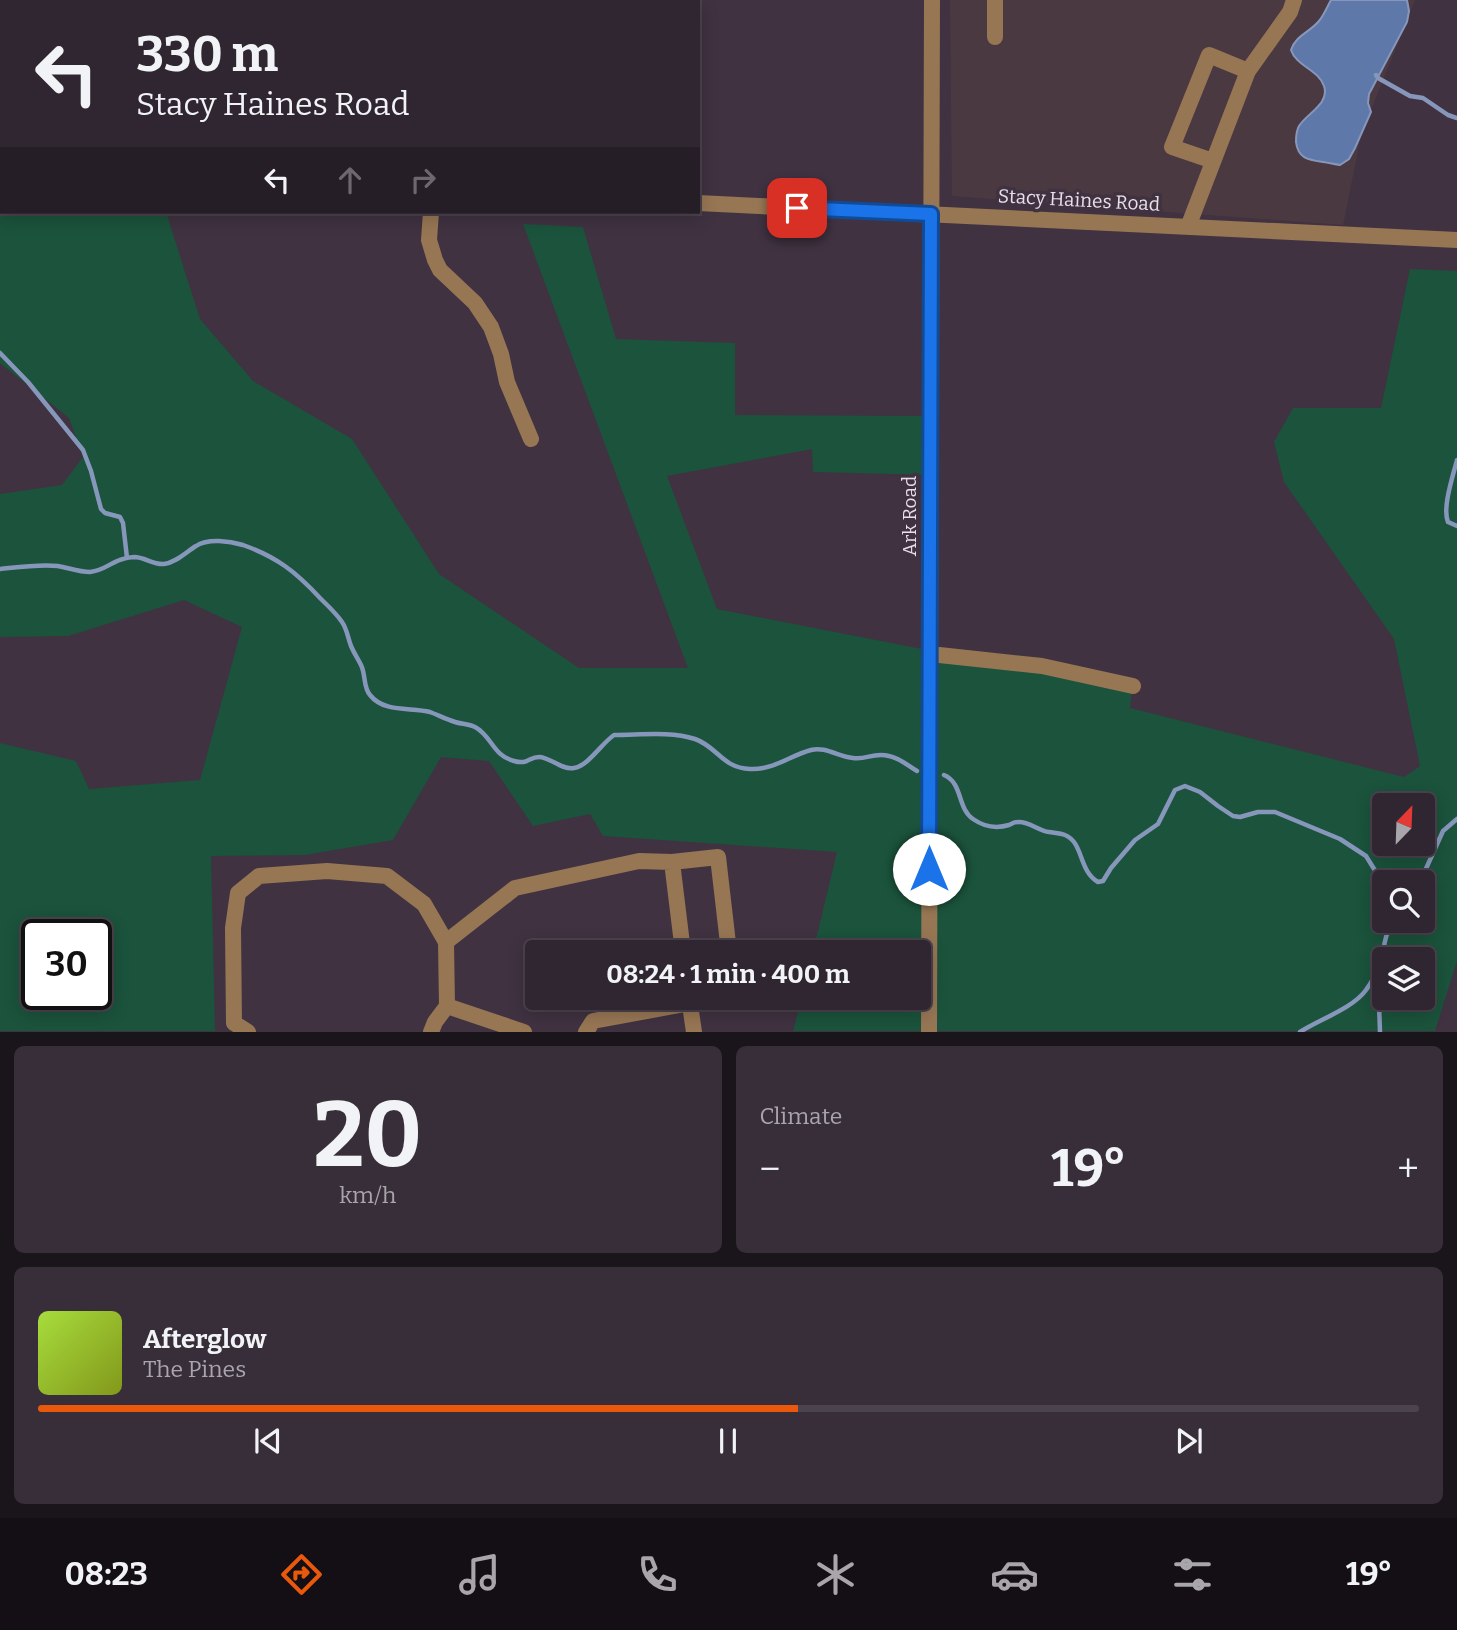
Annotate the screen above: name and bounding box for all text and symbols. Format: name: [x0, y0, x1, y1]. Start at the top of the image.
text: 330 m: [136, 25, 278, 84]
icon: left: [21, 28, 112, 119]
text: Stacy Haines Road: [136, 85, 409, 123]
icon: left: [258, 161, 296, 199]
icon: ahead: [331, 161, 369, 199]
icon: right: [404, 161, 442, 199]
pin: [767, 178, 827, 238]
street label: Stacy Haines Road: [997, 184, 1161, 216]
icon: arrive: [778, 189, 816, 227]
street label: Ark Road: [898, 476, 921, 556]
north arrow: [1372, 793, 1435, 856]
map controls: [1372, 793, 1435, 1010]
position arrow: [892, 832, 966, 906]
button: search: [1372, 870, 1435, 933]
speed limit sign: 30: [21, 919, 112, 1010]
button: layers: [1372, 947, 1435, 1010]
text: 08:24 · 1 min · 400 m: [606, 959, 850, 990]
text: 20: [313, 1081, 422, 1190]
text: Climate: [760, 1102, 842, 1130]
text: 19°: [1051, 1137, 1127, 1200]
text: −: [760, 1146, 780, 1192]
text: +: [1397, 1146, 1419, 1192]
text: km/h: [339, 1181, 396, 1209]
text: Afterglow: [143, 1324, 266, 1355]
text: The Pines: [143, 1355, 246, 1383]
icon: previous: [249, 1422, 287, 1460]
icon: pause: [709, 1422, 747, 1460]
icon: next: [1170, 1422, 1208, 1460]
icon: directions: [277, 1550, 326, 1599]
icon: music: [455, 1550, 504, 1599]
icon: phone: [633, 1550, 682, 1599]
icon: climate: [811, 1550, 860, 1599]
icon: car: [990, 1550, 1039, 1599]
icon: filters: [1168, 1550, 1217, 1599]
text: 08:23: [65, 1555, 148, 1593]
text: 19°: [1346, 1555, 1392, 1593]

